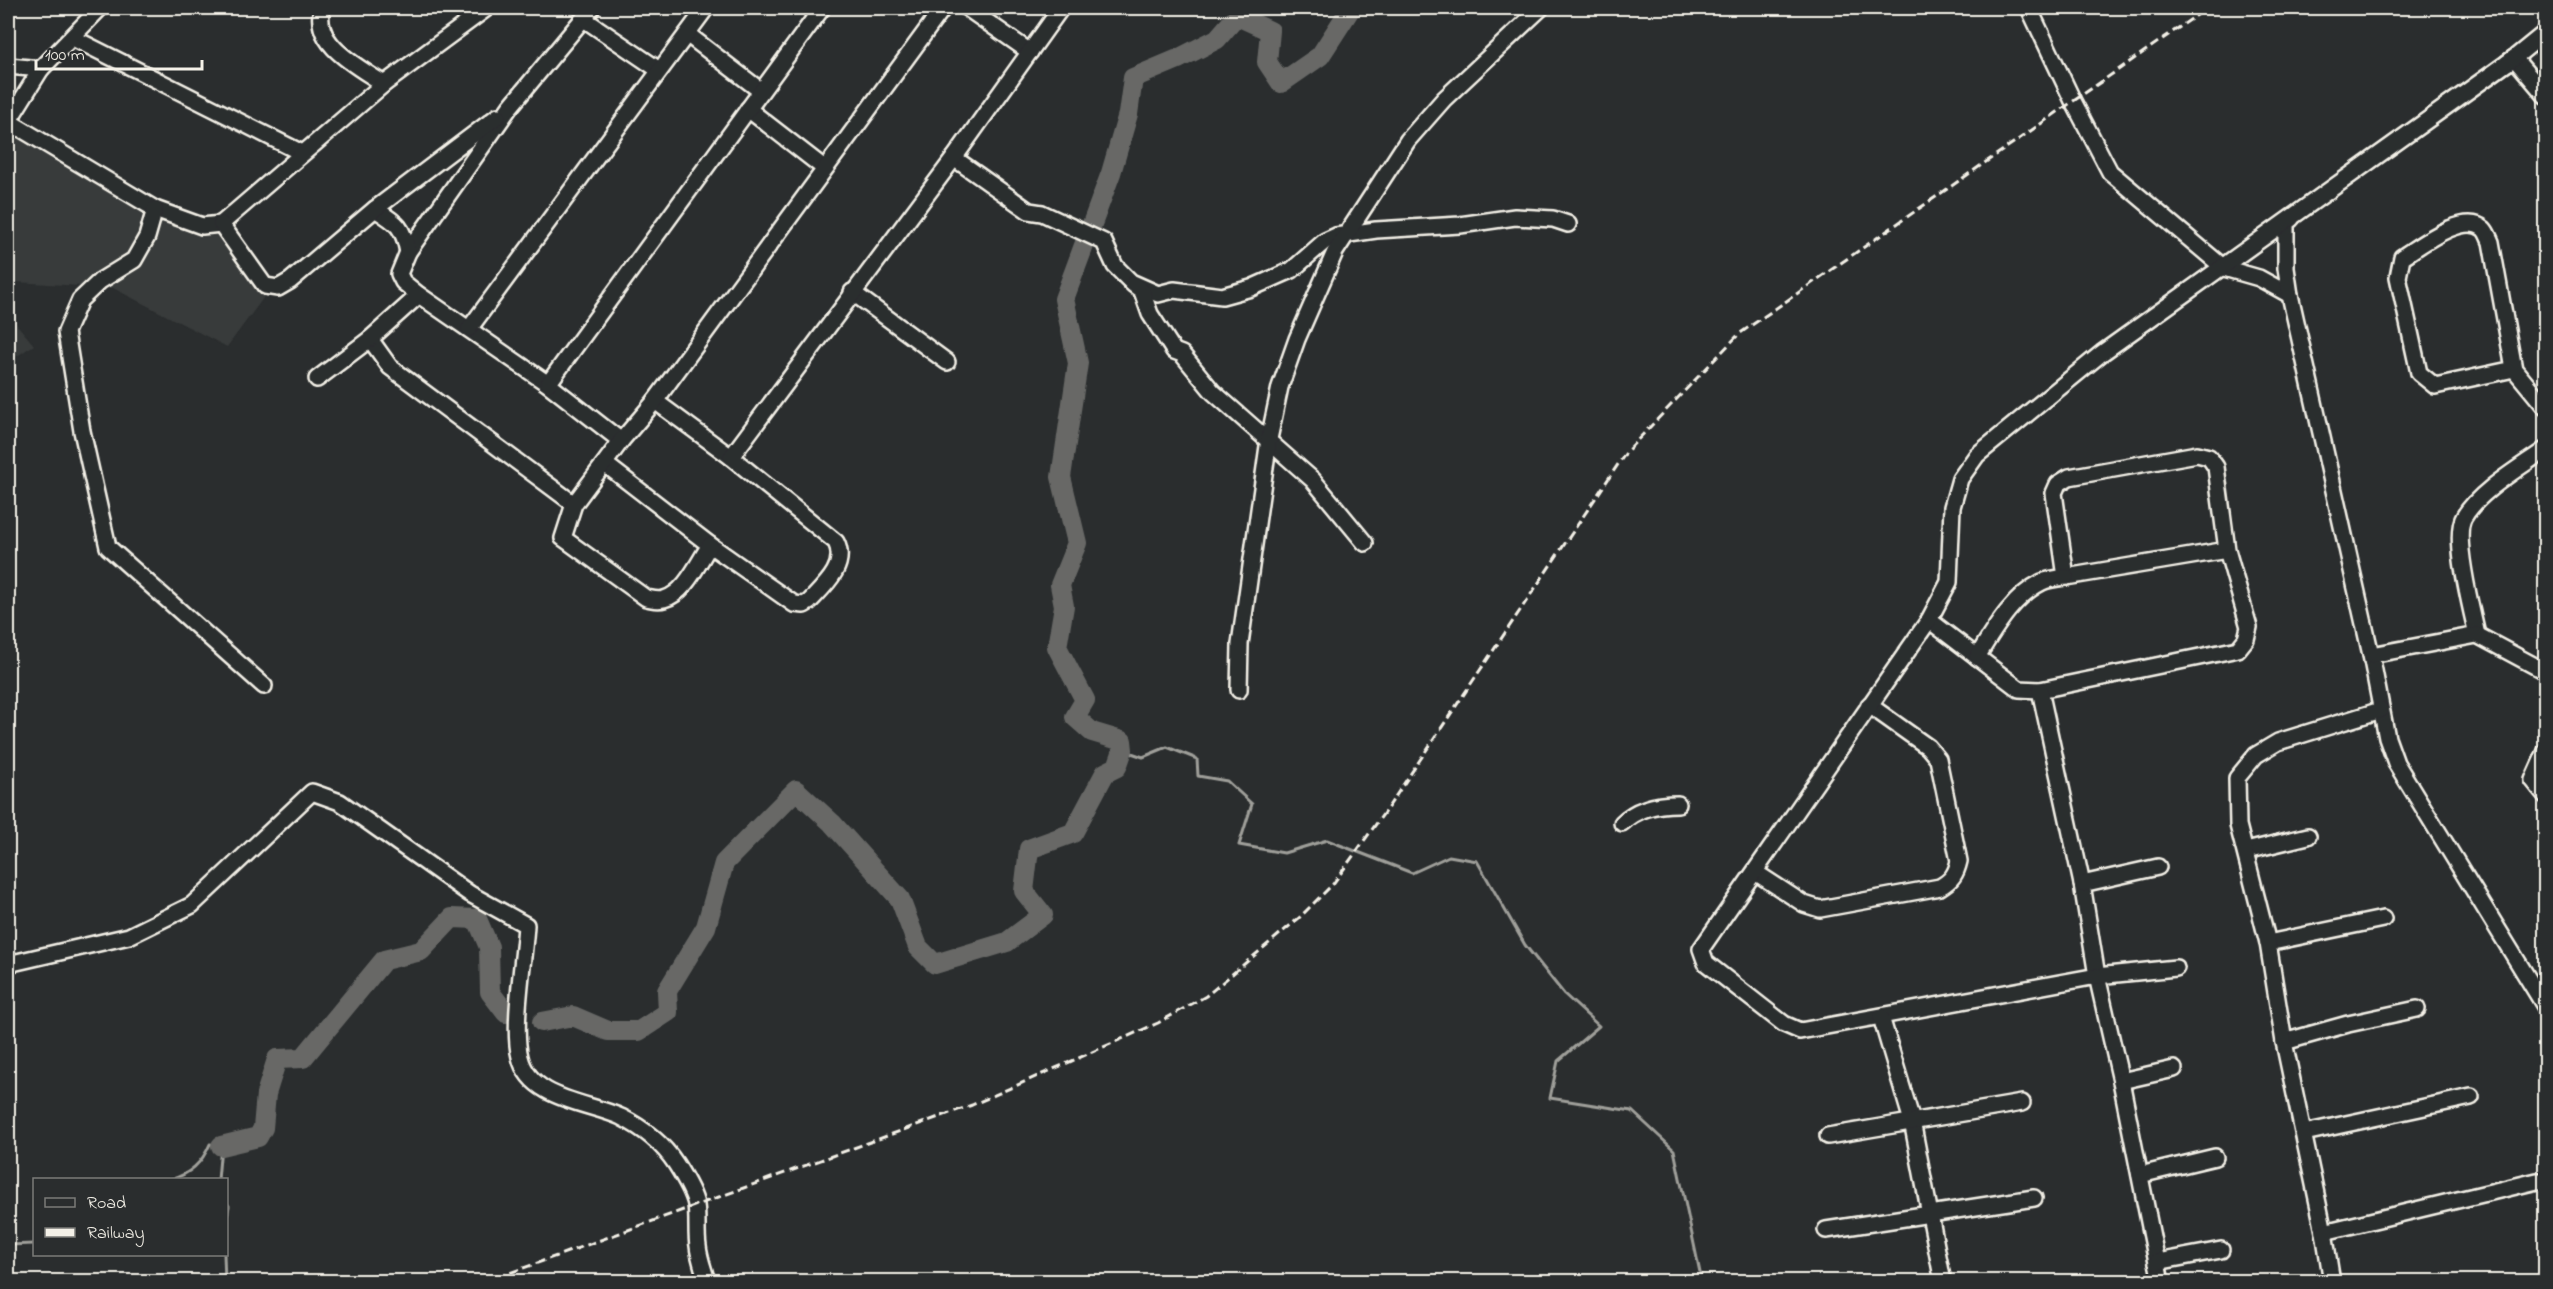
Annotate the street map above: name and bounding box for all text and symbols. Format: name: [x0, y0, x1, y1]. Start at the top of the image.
scale bar: [36, 33, 202, 71]
text: 100 m: [45, 43, 85, 69]
legend: [33, 1178, 228, 1256]
text: Road: [87, 1191, 126, 1217]
text: Railway: [87, 1221, 144, 1247]

